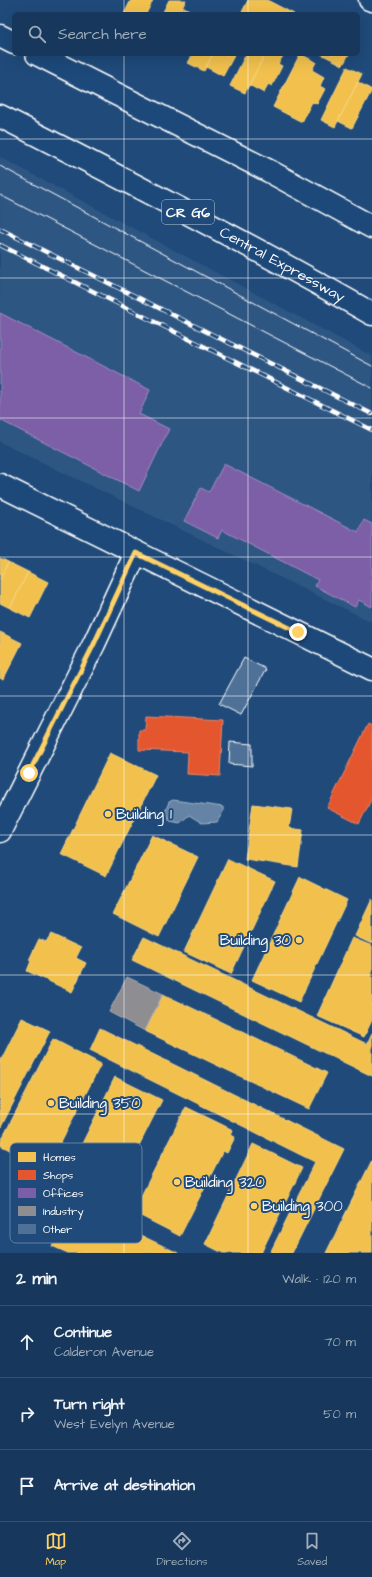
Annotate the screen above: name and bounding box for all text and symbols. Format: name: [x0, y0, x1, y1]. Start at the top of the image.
search box: [12, 12, 360, 56]
icon: search: [26, 23, 48, 45]
text: Search here: [58, 24, 147, 45]
road number: CR G6: [162, 200, 214, 224]
street label: Central Expressway: [216, 222, 349, 308]
route end: [289, 623, 307, 641]
route start: [20, 764, 38, 782]
place label: Building 1: [116, 804, 172, 826]
marker: Building 1: [103, 809, 113, 819]
place label: Building 30: [220, 930, 292, 952]
marker: Building 30: [294, 935, 304, 945]
place label: Building 350: [59, 1093, 141, 1115]
marker: Building 350: [46, 1098, 56, 1108]
legend: [10, 1143, 142, 1243]
text: Homes: [43, 1150, 76, 1165]
text: Shops: [43, 1168, 74, 1183]
place label: Building 320: [185, 1172, 265, 1194]
marker: Building 320: [172, 1177, 182, 1187]
text: Offices: [43, 1186, 84, 1201]
place label: Building 300: [262, 1196, 343, 1218]
marker: Building 300: [249, 1201, 259, 1211]
text: Industry: [43, 1204, 83, 1220]
text: Other: [43, 1222, 72, 1237]
text: 2 min: [16, 1267, 57, 1291]
text: Walk · 120 m: [282, 1270, 356, 1288]
text: Continue: [54, 1322, 112, 1343]
icon: ahead: [16, 1331, 38, 1353]
text: 70 m: [324, 1333, 356, 1351]
text: Calderon Avenue: [54, 1343, 154, 1361]
text: Turn right: [54, 1394, 125, 1415]
icon: right: [16, 1403, 38, 1425]
text: 50 m: [323, 1405, 356, 1423]
text: West Evelyn Avenue: [54, 1415, 175, 1433]
icon: arrive: [16, 1475, 38, 1497]
text: Arrive at destination: [54, 1475, 195, 1496]
tab: Map: [45, 1530, 67, 1569]
tab: Directions: [156, 1530, 208, 1569]
tab: Saved: [297, 1530, 327, 1569]

